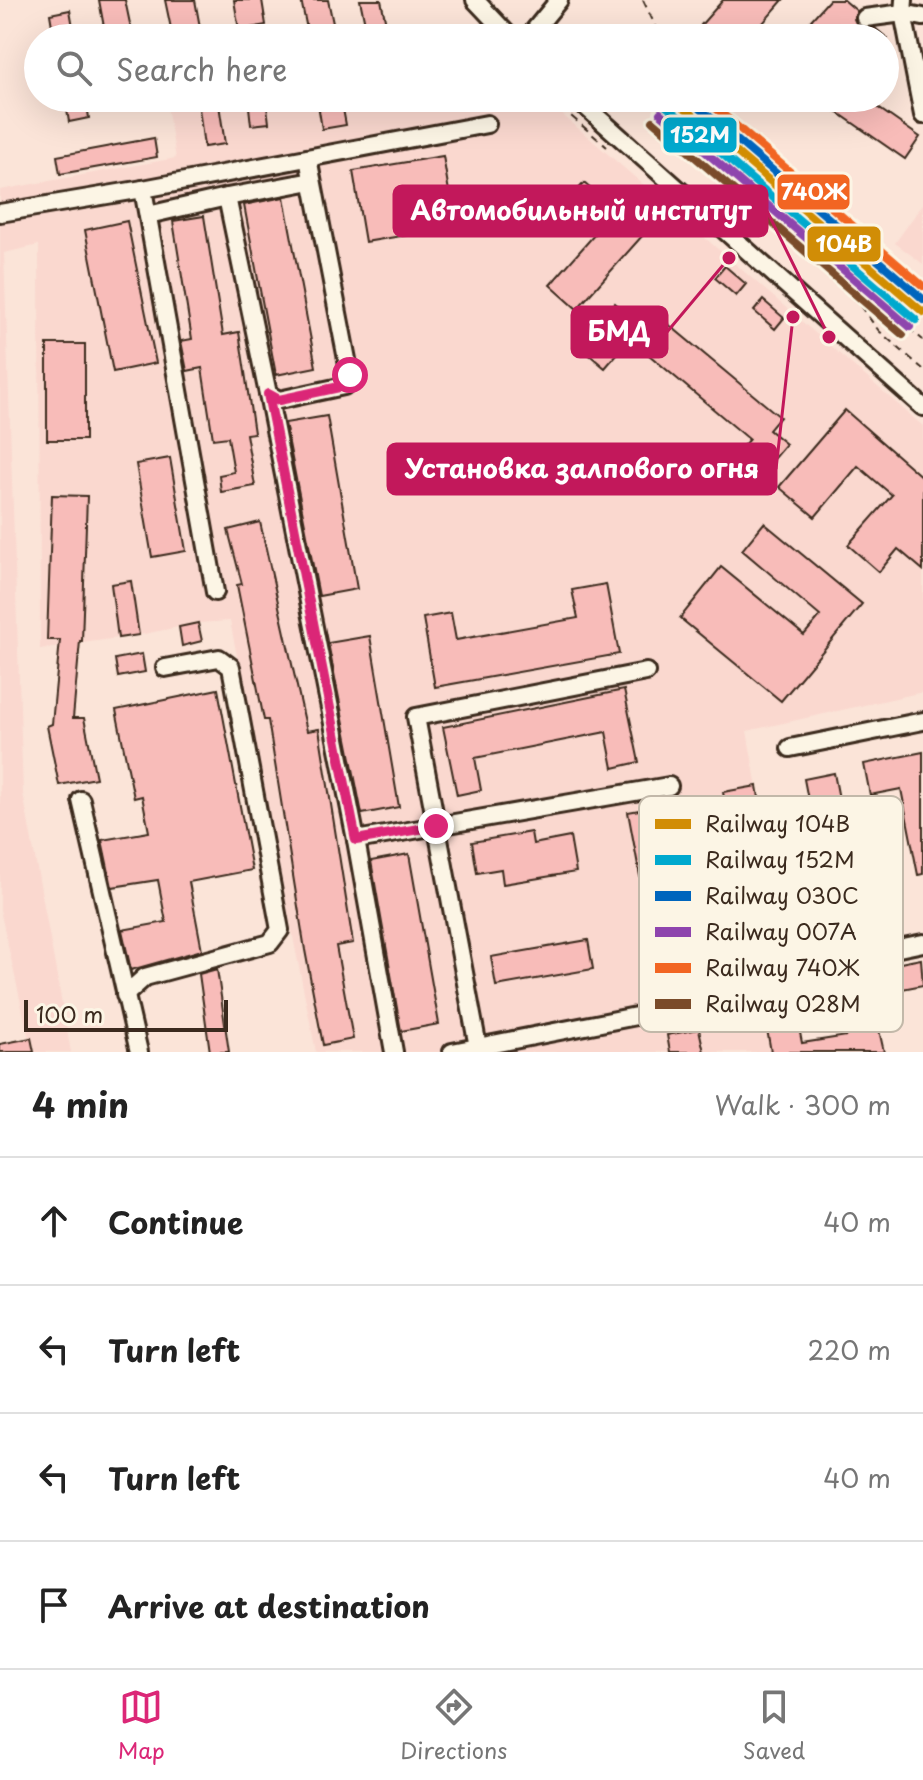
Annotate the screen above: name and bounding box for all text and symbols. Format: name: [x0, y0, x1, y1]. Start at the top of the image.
search box: [24, 24, 899, 112]
icon: search: [52, 46, 96, 90]
text: Search here: [116, 46, 288, 91]
line badge: 152М: [662, 116, 738, 154]
text: 152М: [670, 117, 730, 150]
line badge: 740Ж: [776, 173, 851, 211]
text: 740Ж: [781, 174, 848, 207]
callout: Автомобильный институт: [394, 186, 767, 236]
text: Автомобильный институт: [411, 190, 752, 229]
line badge: 104В: [806, 225, 882, 263]
text: 104В: [816, 226, 872, 259]
callout: БМД: [572, 307, 667, 357]
text: БМД: [588, 311, 651, 350]
route start: [332, 357, 368, 393]
callout: Установка залпового огня: [388, 444, 776, 494]
text: Установка залпового огня: [404, 448, 759, 487]
legend: [639, 796, 903, 1032]
text: Railway 104В: [705, 806, 850, 839]
route end: [418, 808, 454, 844]
text: Railway 152М: [705, 842, 855, 875]
text: Railway 030C: [705, 878, 859, 911]
text: Railway 007А: [705, 914, 857, 947]
text: Railway 740Ж: [705, 950, 860, 983]
text: Railway 028М: [705, 986, 861, 1019]
scale bar: [24, 996, 228, 1032]
text: 100 m: [36, 997, 103, 1030]
text: 4 min: [32, 1078, 129, 1130]
text: Walk · 300 m: [715, 1085, 891, 1124]
icon: ahead: [32, 1199, 76, 1243]
text: Continue: [108, 1199, 243, 1244]
text: 40 m: [823, 1202, 891, 1241]
icon: left: [32, 1327, 76, 1371]
text: Turn left: [108, 1327, 240, 1372]
text: 220 m: [807, 1330, 891, 1369]
icon: left: [32, 1455, 76, 1499]
text: Turn left: [108, 1455, 240, 1500]
text: 40 m: [823, 1458, 891, 1497]
icon: arrive: [32, 1583, 76, 1627]
text: Arrive at destination: [108, 1583, 430, 1628]
tab: Map: [118, 1685, 165, 1766]
tab: Directions: [400, 1685, 507, 1766]
tab: Saved: [743, 1685, 805, 1766]

